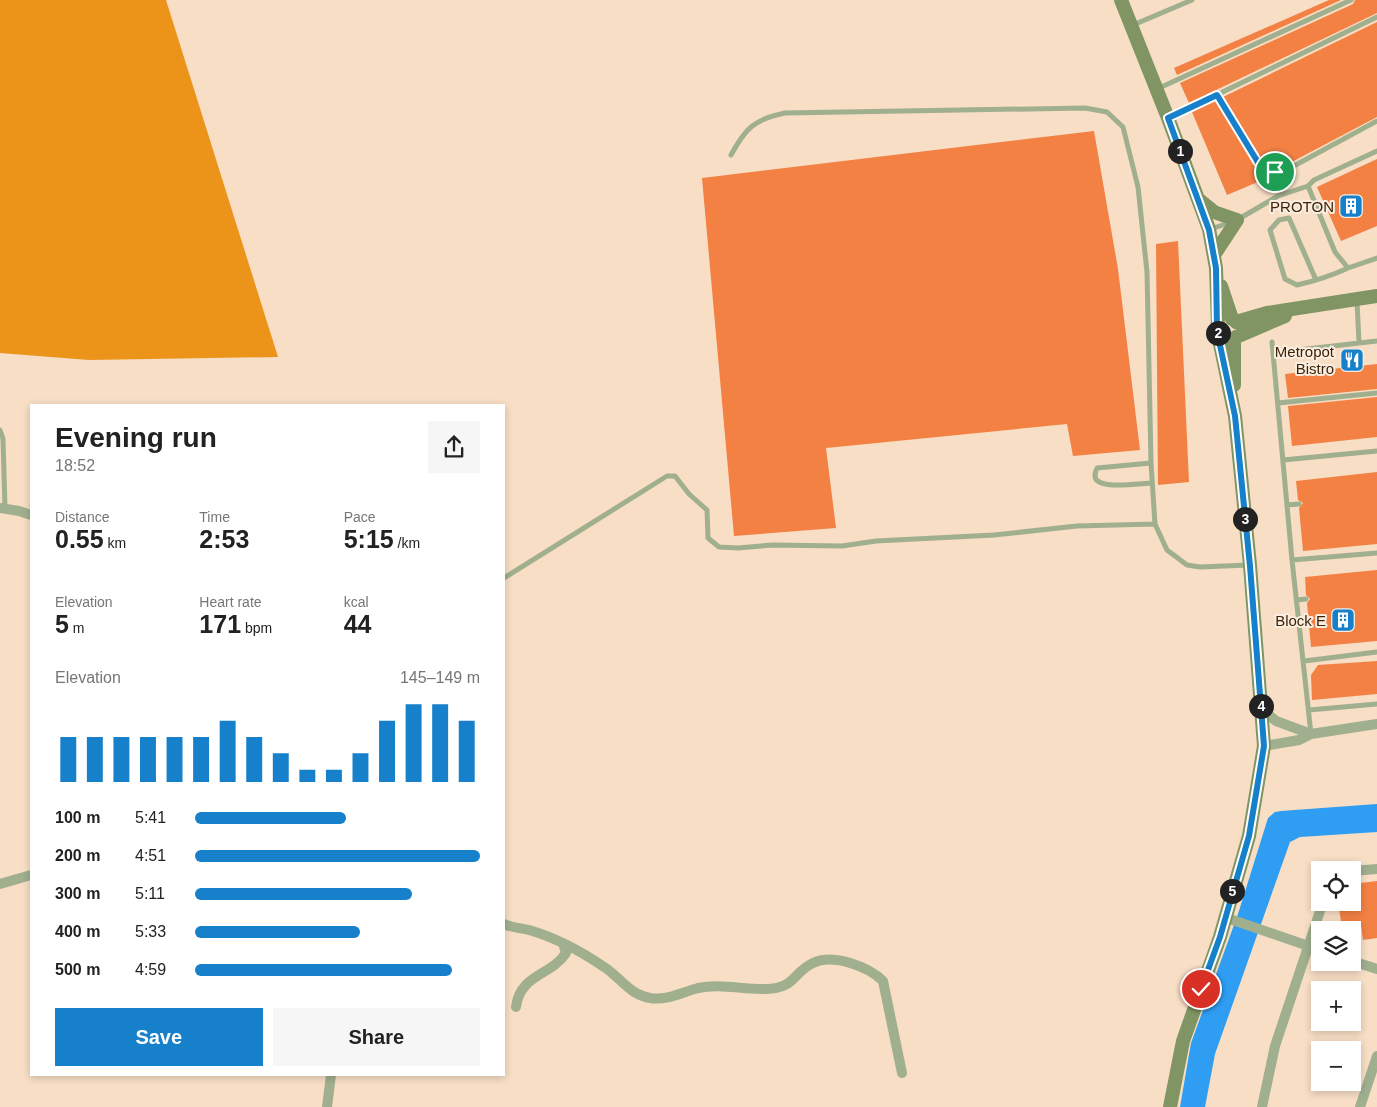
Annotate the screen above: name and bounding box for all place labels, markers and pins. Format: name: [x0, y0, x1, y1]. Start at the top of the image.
pin: 1: [1168, 138, 1192, 164]
pin: [1254, 151, 1296, 193]
building icon: PROTON: [1338, 193, 1364, 219]
place label: PROTON: [1270, 198, 1334, 215]
pin: 2: [1206, 320, 1230, 346]
place label: Metropot Bistro: [1275, 343, 1335, 377]
restaurant icon: Metropot Bistro: [1339, 347, 1365, 373]
pin: 3: [1232, 506, 1258, 532]
building icon: Block E: [1330, 607, 1356, 633]
place label: Block E: [1275, 612, 1326, 629]
pin: 4: [1248, 694, 1274, 718]
pin: 5: [1220, 878, 1244, 904]
pin: [1180, 968, 1222, 1010]

